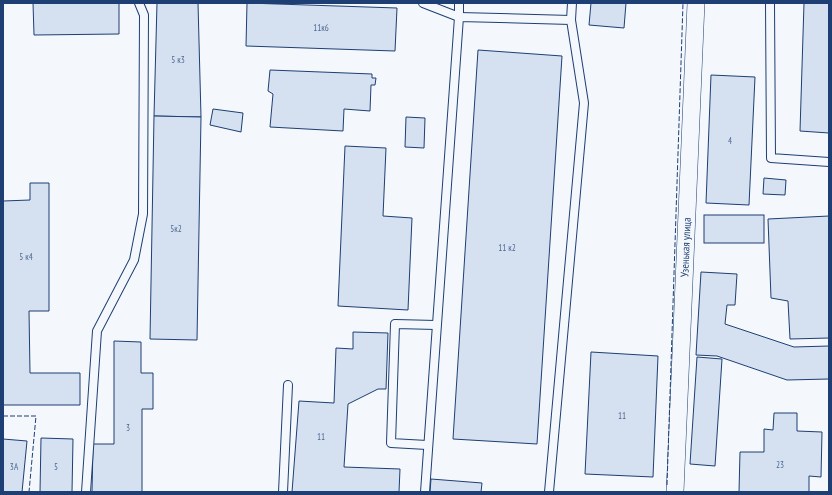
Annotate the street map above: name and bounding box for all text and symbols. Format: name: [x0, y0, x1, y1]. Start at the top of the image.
house number: 11к6: [313, 22, 329, 33]
house number: 5 к3: [171, 54, 185, 65]
house number: 4: [728, 135, 732, 146]
street label: Узенькая улица: [677, 217, 694, 277]
house number: 5к2: [170, 223, 182, 234]
house number: 11 к2: [498, 242, 516, 253]
house number: 5 к4: [19, 251, 33, 262]
house number: 11: [618, 410, 626, 421]
house number: 3: [126, 422, 130, 433]
house number: 11: [317, 431, 325, 442]
house number: 23: [776, 459, 784, 470]
house number: 3А: [10, 461, 19, 472]
house number: 5: [54, 461, 58, 472]

